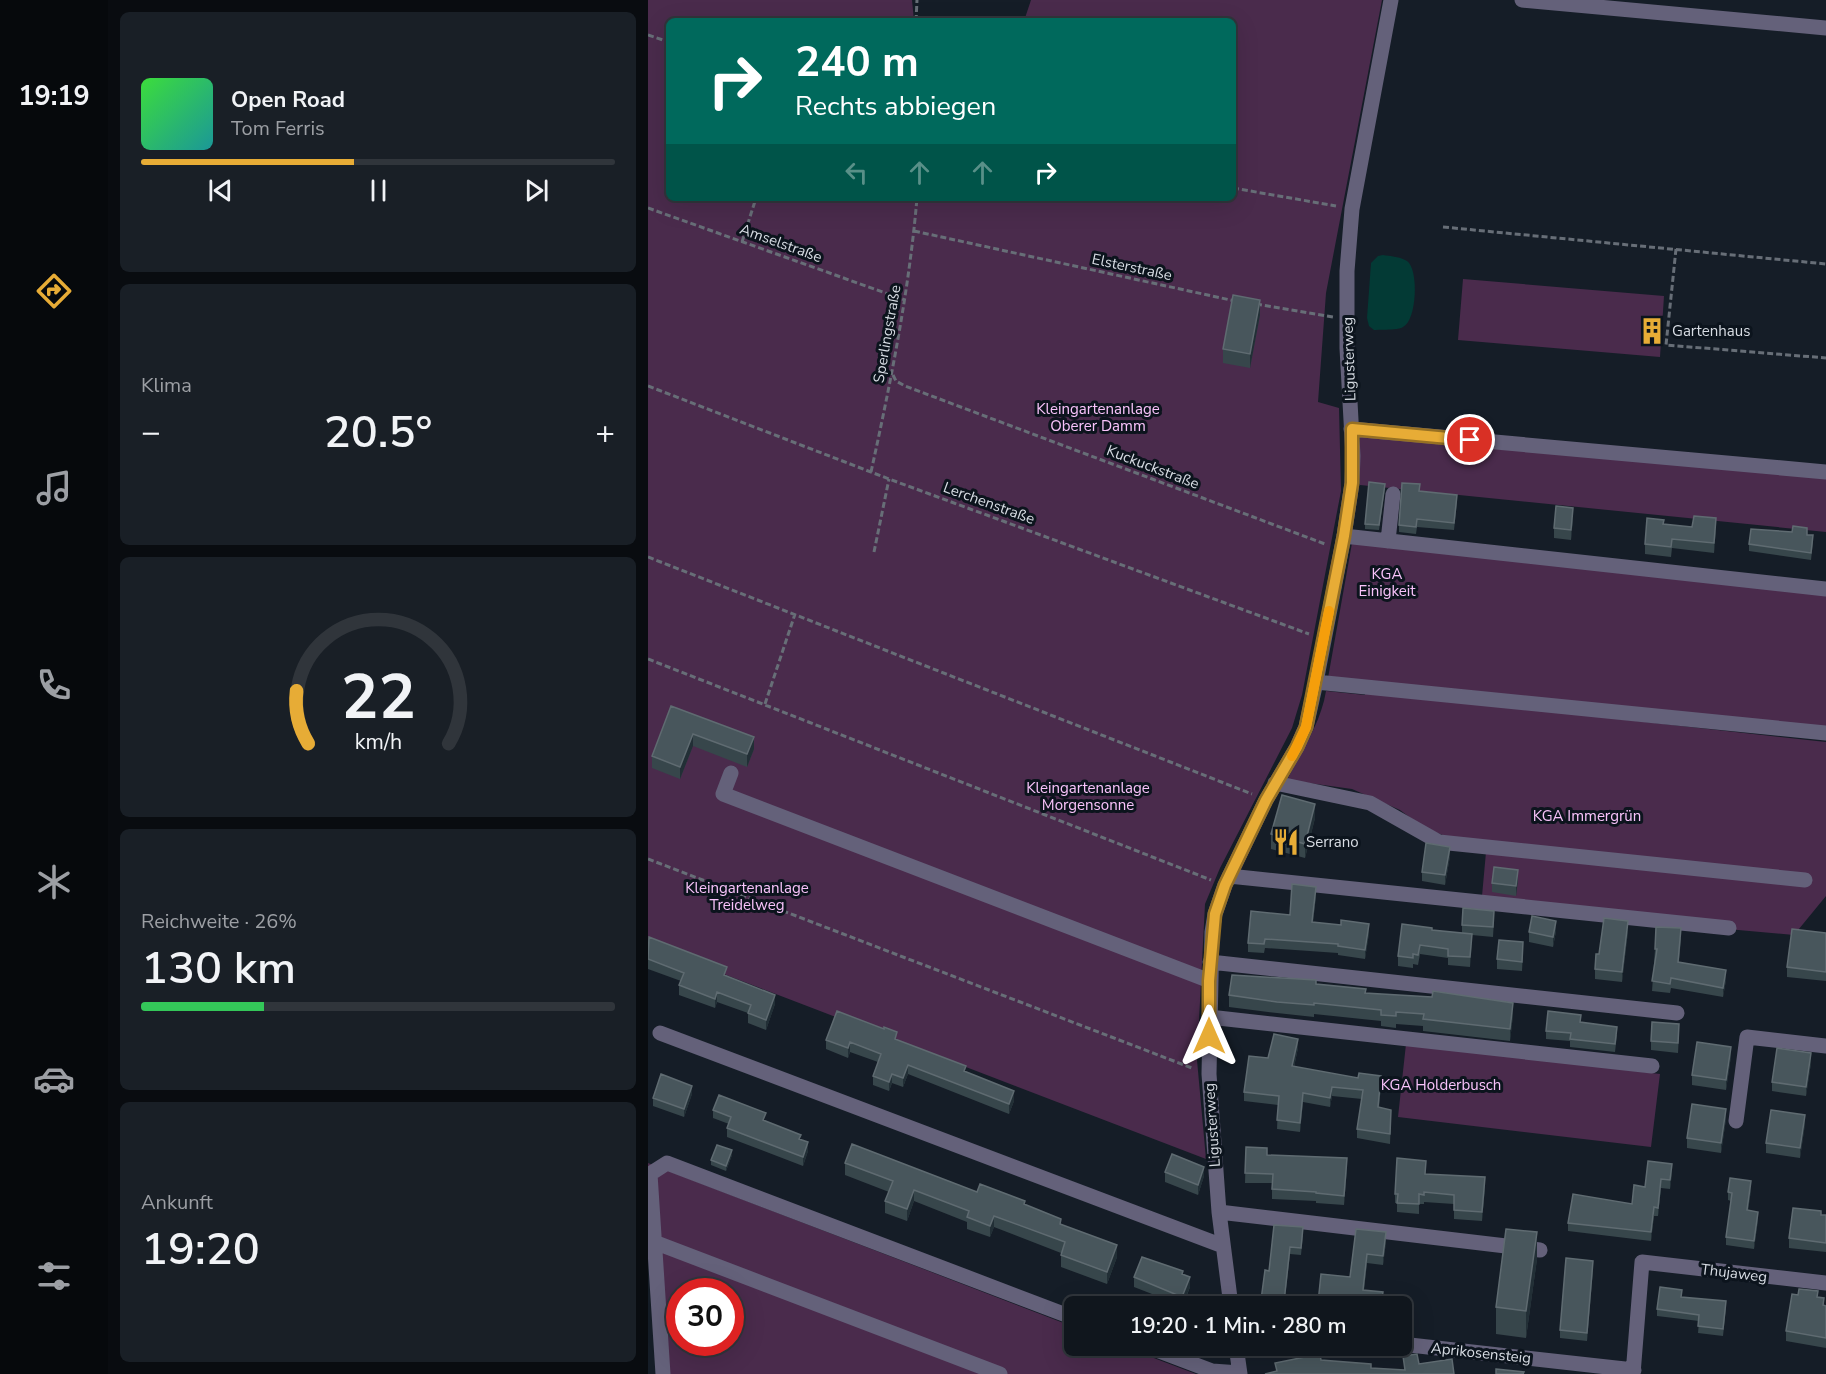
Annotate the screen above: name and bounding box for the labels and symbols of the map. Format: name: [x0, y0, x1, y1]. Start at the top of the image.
street label: Amselstraße: [737, 219, 825, 267]
street label: Elsterstraße: [1090, 249, 1174, 285]
street label: Sperlingstraße: [869, 283, 905, 385]
building icon: Gartenhaus: [1637, 316, 1667, 346]
street label: Ligusterweg: [1338, 317, 1360, 401]
place label: Gartenhaus: [1672, 321, 1750, 341]
park label: Kleingartenanlage Oberer Damm: [1036, 399, 1160, 436]
pin: [1444, 414, 1495, 465]
street label: Kuckuckstraße: [1104, 440, 1202, 494]
street label: Lerchenstraße: [940, 477, 1038, 529]
park label: KGA Einigkeit: [1358, 564, 1416, 601]
park label: Kleingartenanlage Morgensonne: [1026, 778, 1150, 815]
park label: KGA Immergrün: [1533, 806, 1641, 826]
restaurant icon: Serrano: [1271, 827, 1301, 857]
place label: Serrano: [1306, 832, 1359, 852]
park label: Kleingartenanlage Treidelweg: [685, 878, 809, 915]
position arrow: [1177, 1004, 1241, 1068]
park label: KGA Holderbusch: [1381, 1075, 1501, 1095]
street label: Ligusterweg: [1199, 1082, 1225, 1168]
street label: Thujaweg: [1700, 1259, 1768, 1287]
speed limit sign: 30: [666, 1278, 744, 1356]
street label: Aprikosensteig: [1430, 1338, 1532, 1368]

